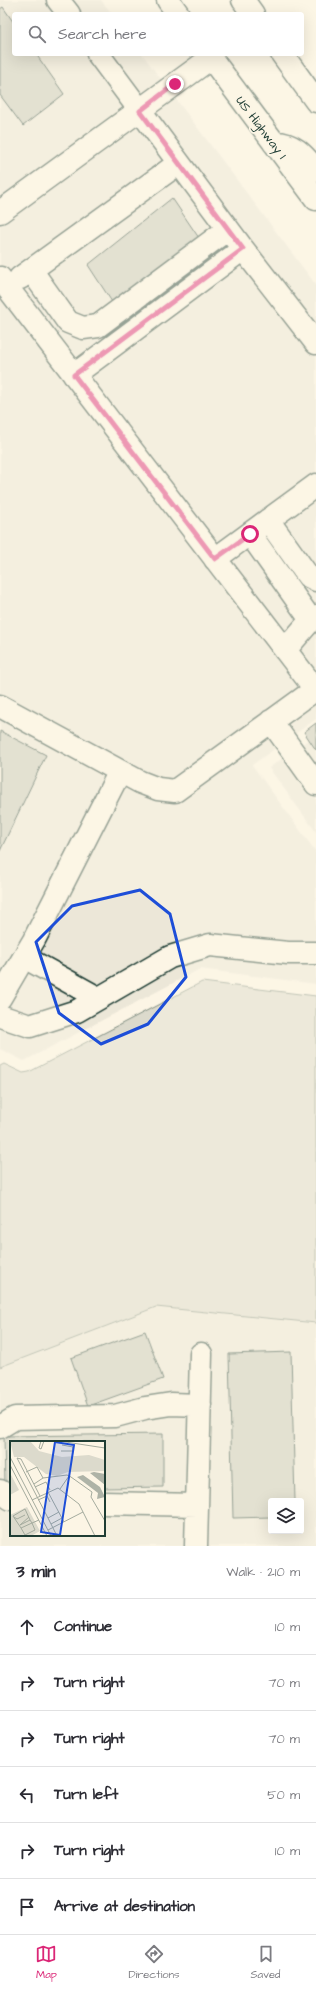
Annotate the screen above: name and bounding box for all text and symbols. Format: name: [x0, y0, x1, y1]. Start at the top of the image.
search box: [12, 12, 304, 56]
icon: search: [26, 23, 48, 45]
text: Search here: [58, 24, 147, 45]
route end: [166, 75, 184, 93]
street label: US Highway 1: [231, 92, 291, 164]
route start: [241, 525, 259, 543]
inset map: [10, 1441, 105, 1536]
map controls: [268, 1498, 304, 1534]
button: layers: [268, 1498, 304, 1534]
text: 3 min: [16, 1560, 56, 1584]
text: Walk · 210 m: [226, 1563, 300, 1581]
icon: ahead: [16, 1616, 38, 1638]
text: Continue: [54, 1616, 112, 1637]
text: 10 m: [275, 1618, 300, 1636]
icon: right: [16, 1672, 38, 1694]
text: Turn right: [54, 1672, 125, 1693]
text: 70 m: [268, 1674, 300, 1692]
icon: right: [16, 1728, 38, 1750]
text: Turn right: [54, 1728, 125, 1749]
text: 70 m: [268, 1730, 300, 1748]
icon: left: [16, 1784, 38, 1806]
text: Turn left: [54, 1784, 118, 1805]
text: 50 m: [267, 1786, 300, 1804]
icon: right: [16, 1840, 38, 1862]
text: Turn right: [54, 1840, 125, 1861]
text: 10 m: [275, 1842, 300, 1860]
icon: arrive: [16, 1896, 38, 1918]
text: Arrive at destination: [54, 1896, 195, 1917]
tab: Map: [35, 1943, 57, 1982]
tab: Directions: [128, 1943, 180, 1982]
tab: Saved: [251, 1943, 281, 1982]

